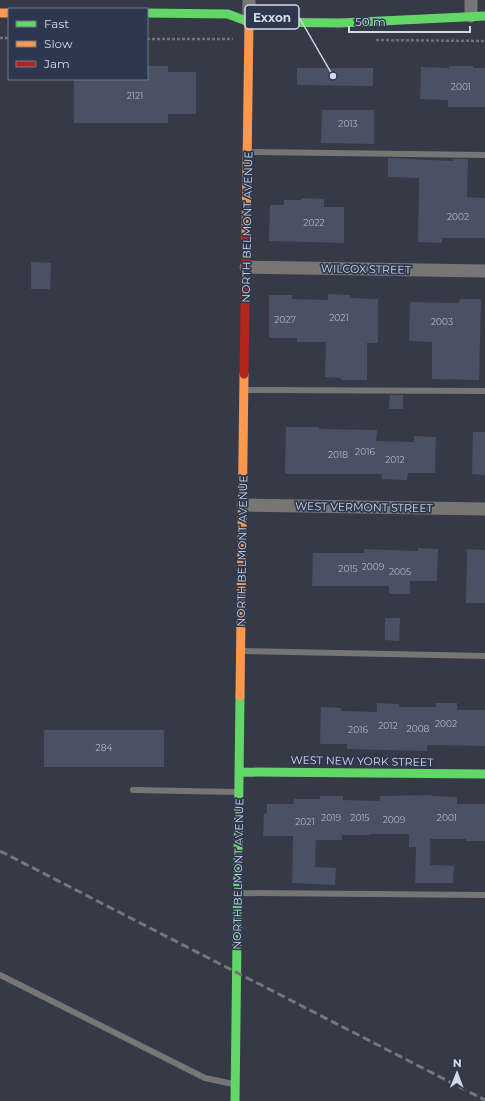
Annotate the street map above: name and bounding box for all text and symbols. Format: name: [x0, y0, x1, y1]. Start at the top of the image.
callout: Exxon: [245, 5, 299, 29]
legend: [8, 8, 148, 80]
scale bar: [349, 8, 470, 34]
text: Exxon: [253, 10, 291, 25]
text: 50 m: [355, 14, 386, 29]
text: Fast: [44, 16, 69, 31]
text: Slow: [44, 36, 73, 51]
text: Jam: [43, 56, 70, 71]
house number: 2001: [451, 81, 471, 92]
house number: 2121: [127, 90, 143, 101]
house number: 2013: [338, 118, 358, 129]
street label: NORTH BELMONT AVENUE: [239, 151, 255, 303]
house number: 2002: [447, 211, 469, 222]
house number: 2022: [303, 217, 325, 228]
street label: WILCOX STREET: [321, 261, 412, 277]
house number: 2021: [329, 312, 349, 323]
house number: 2027: [274, 314, 296, 325]
house number: 2003: [431, 316, 453, 327]
house number: 2016: [355, 446, 375, 457]
house number: 2018: [328, 449, 348, 460]
house number: 2012: [385, 454, 405, 465]
street label: NORTH BELMONT AVENUE: [234, 475, 250, 627]
street label: WEST VERMONT STREET: [295, 499, 434, 515]
house number: 2009: [362, 561, 385, 572]
house number: 2015: [338, 563, 358, 574]
house number: 2005: [389, 566, 411, 577]
house number: 2002: [435, 718, 457, 729]
house number: 2012: [378, 720, 398, 731]
house number: 2008: [407, 723, 430, 734]
house number: 2016: [348, 724, 368, 735]
house number: 284: [96, 742, 112, 753]
street label: WEST NEW YORK STREET: [290, 753, 434, 769]
street label: NORTH BELMONT AVENUE: [230, 798, 246, 950]
house number: 2019: [321, 812, 341, 823]
house number: 2015: [350, 812, 370, 823]
house number: 2001: [437, 812, 457, 823]
house number: 2009: [383, 814, 406, 825]
house number: 2021: [295, 816, 315, 827]
north arrow: [437, 1053, 477, 1093]
text: N: [453, 1056, 462, 1070]

